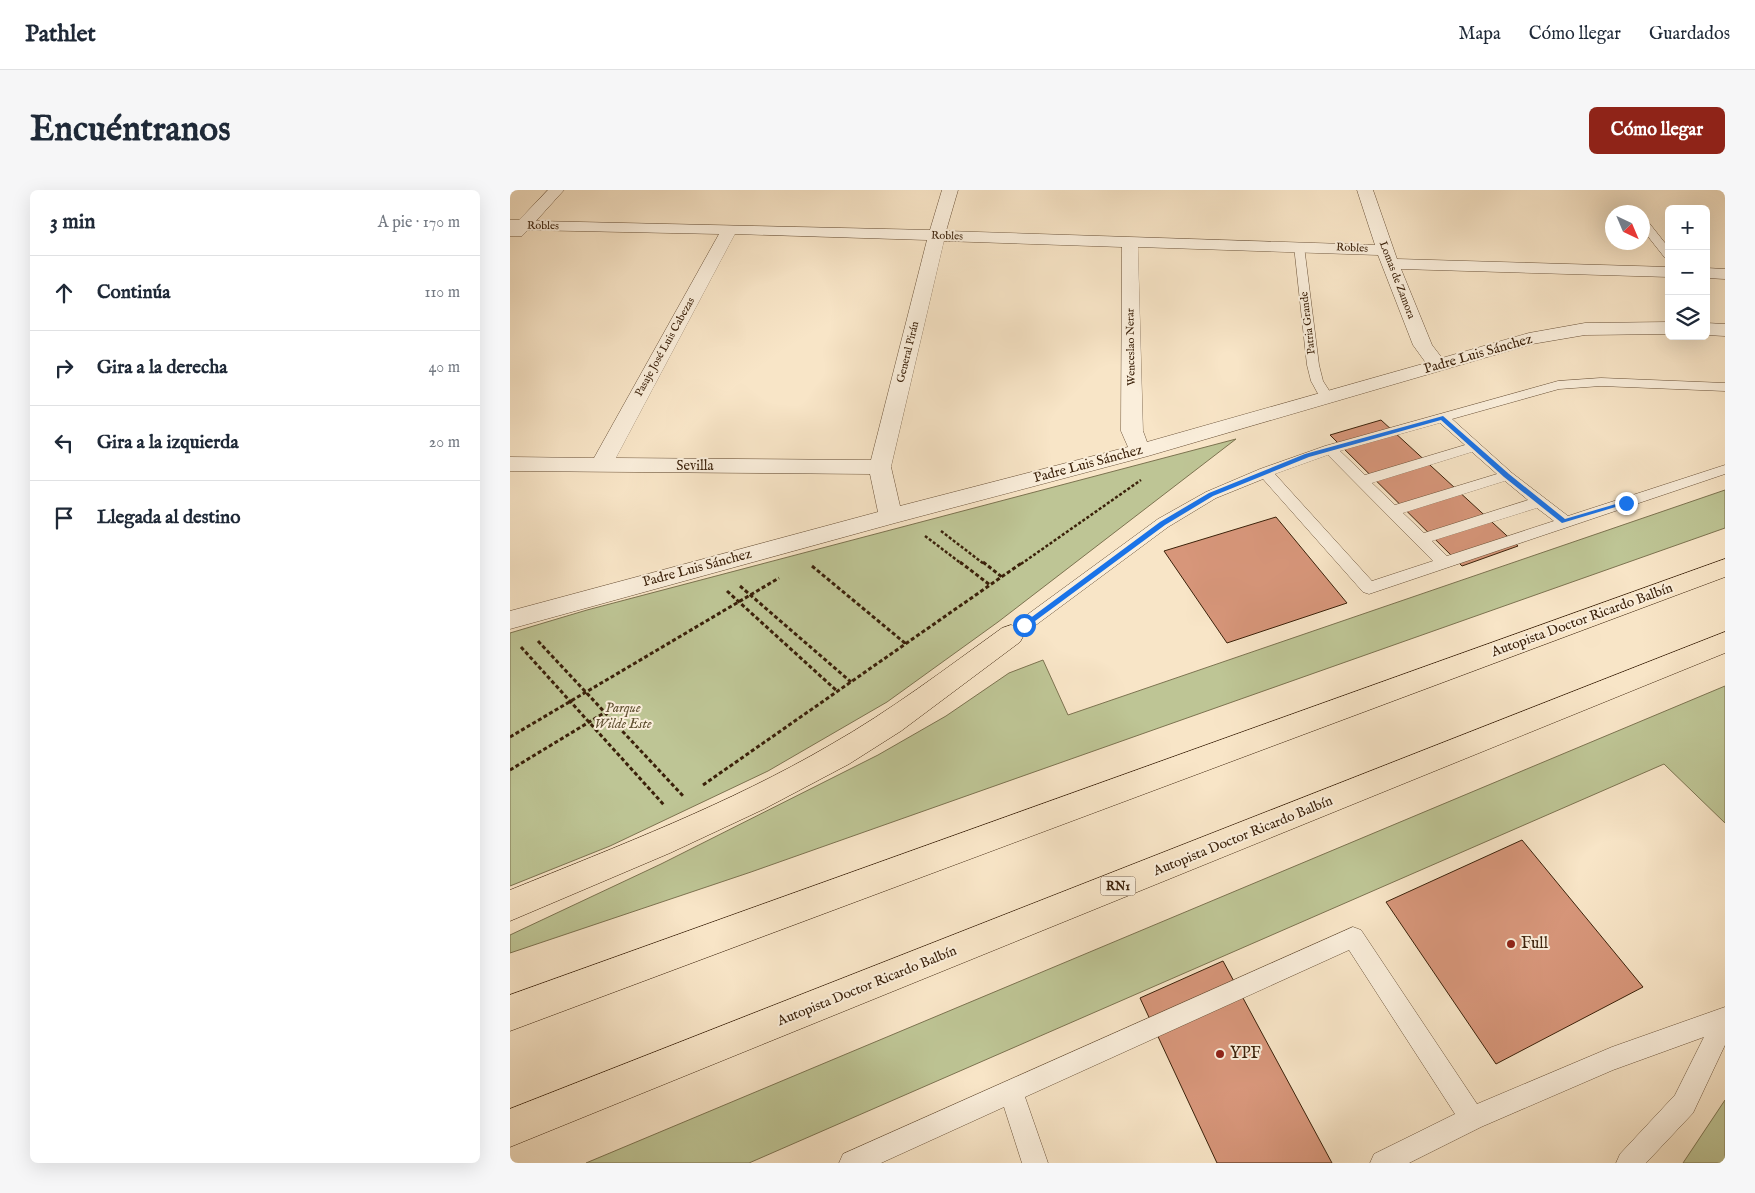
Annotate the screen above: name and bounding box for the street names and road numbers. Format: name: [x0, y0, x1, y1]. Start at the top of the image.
street label: Robles: [527, 219, 559, 233]
street label: Robles: [931, 228, 963, 244]
street label: Lomas de Zamora: [1376, 239, 1418, 321]
street label: Robles: [1336, 240, 1368, 256]
street label: Patria Grande: [1297, 291, 1319, 355]
street label: Pasaje José Luis Cabezas: [632, 295, 698, 399]
street label: Wenceslao Nerar: [1123, 308, 1139, 386]
street label: General Pirán: [894, 320, 922, 384]
street label: Padre Luis Sánchez: [1422, 330, 1535, 378]
street label: Padre Luis Sánchez: [1032, 441, 1145, 487]
street label: Sevilla: [676, 457, 715, 475]
street label: Padre Luis Sánchez: [641, 545, 754, 591]
street label: Autopista Doctor Ricardo Balbín: [1488, 579, 1676, 662]
street label: Autopista Doctor Ricardo Balbín: [1150, 792, 1336, 881]
road number: RN1: [1100, 876, 1136, 896]
street label: Autopista Doctor Ricardo Balbín: [774, 942, 960, 1031]

